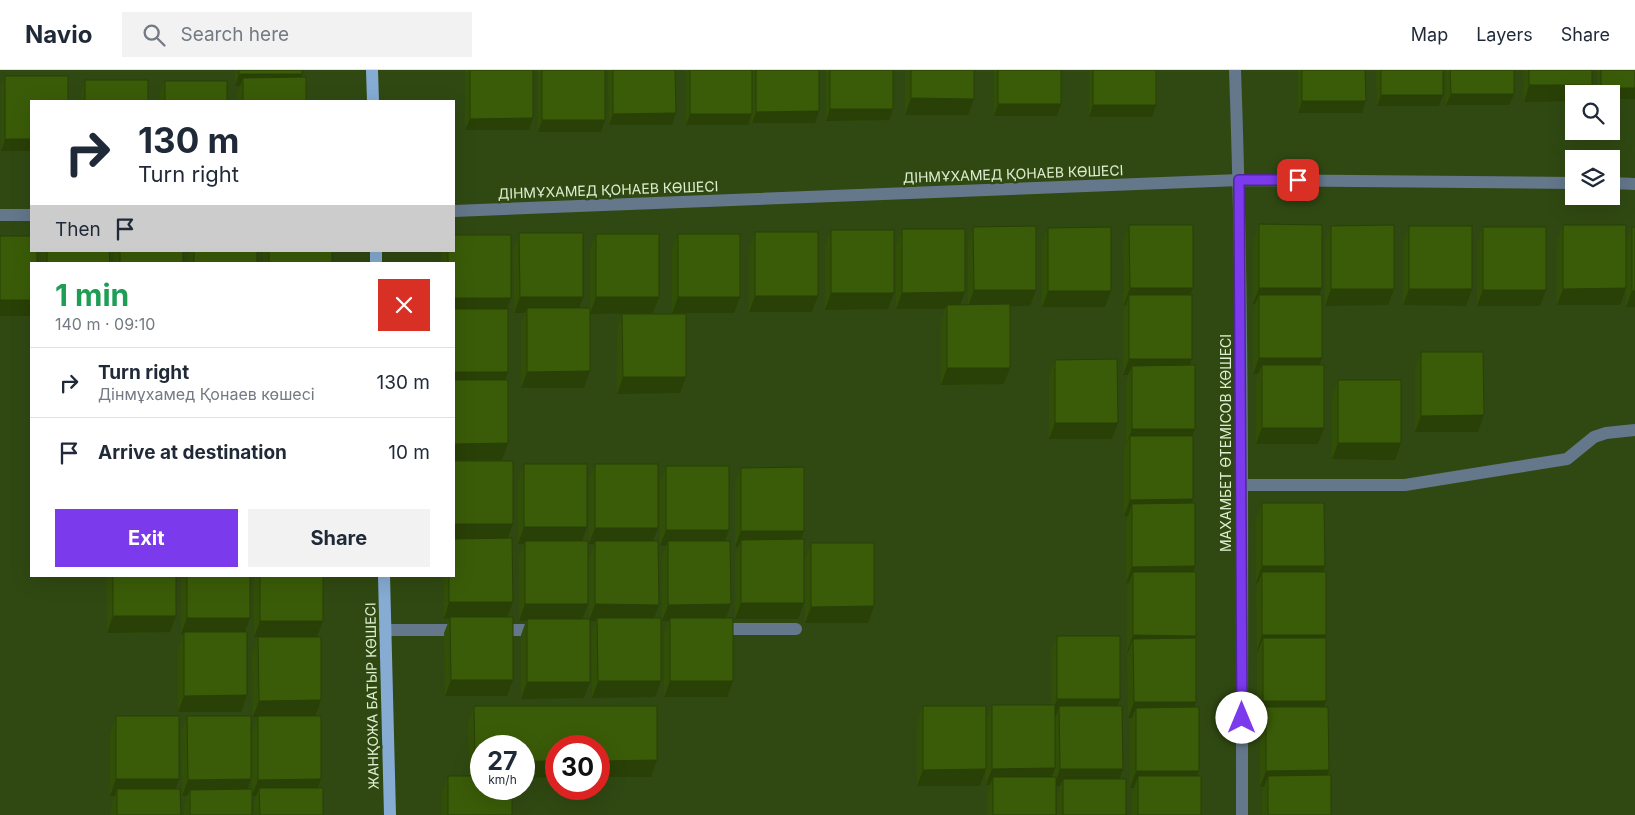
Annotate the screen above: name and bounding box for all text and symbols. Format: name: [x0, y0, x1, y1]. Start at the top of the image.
search box: [122, 12, 472, 57]
text: Navio: [25, 20, 92, 49]
icon: search: [140, 21, 168, 49]
text: Search here: [180, 23, 289, 46]
text: Map: [1411, 24, 1448, 45]
text: Layers: [1476, 24, 1533, 45]
text: Share: [1561, 24, 1610, 45]
map controls: [1565, 85, 1620, 205]
button: search: [1565, 85, 1620, 140]
text: 130 m: [138, 119, 240, 161]
icon: right: [55, 120, 120, 185]
button: layers: [1565, 150, 1620, 205]
pin: [1277, 159, 1319, 201]
text: Turn right: [138, 161, 239, 187]
street label: ДІНМҰХАМЕД ҚОНАЕВ КӨШЕСІ: [902, 161, 1124, 186]
icon: arrive: [1284, 166, 1312, 194]
street label: ДІНМҰХАМЕД ҚОНАЕВ КӨШЕСІ: [497, 177, 719, 202]
icon: arrive: [111, 215, 139, 243]
text: Then: [55, 218, 101, 241]
text: 1 min: [55, 277, 129, 313]
button: close: [378, 279, 430, 331]
text: 140 m · 09:10: [55, 314, 155, 334]
street label: МАХАМБЕТ ӨТЕМІСОВ КӨШЕСІ: [1217, 334, 1234, 552]
text: Turn right: [98, 361, 189, 384]
icon: right: [55, 369, 83, 397]
text: 130 m: [377, 371, 430, 394]
text: Дінмұхамед Қонаев көшесі: [98, 384, 315, 404]
icon: arrive: [55, 439, 83, 467]
text: Arrive at destination: [98, 441, 287, 464]
text: 10 m: [388, 441, 430, 464]
button: Exit: [55, 509, 238, 567]
button: Share: [248, 509, 430, 567]
street label: ЖАНҚОЖА БАТЫР КӨШЕСІ: [361, 602, 382, 790]
position arrow: [1215, 691, 1267, 743]
speed limit sign: 30: [545, 735, 610, 800]
text: 27: [487, 746, 518, 776]
text: km/h: [488, 772, 517, 787]

